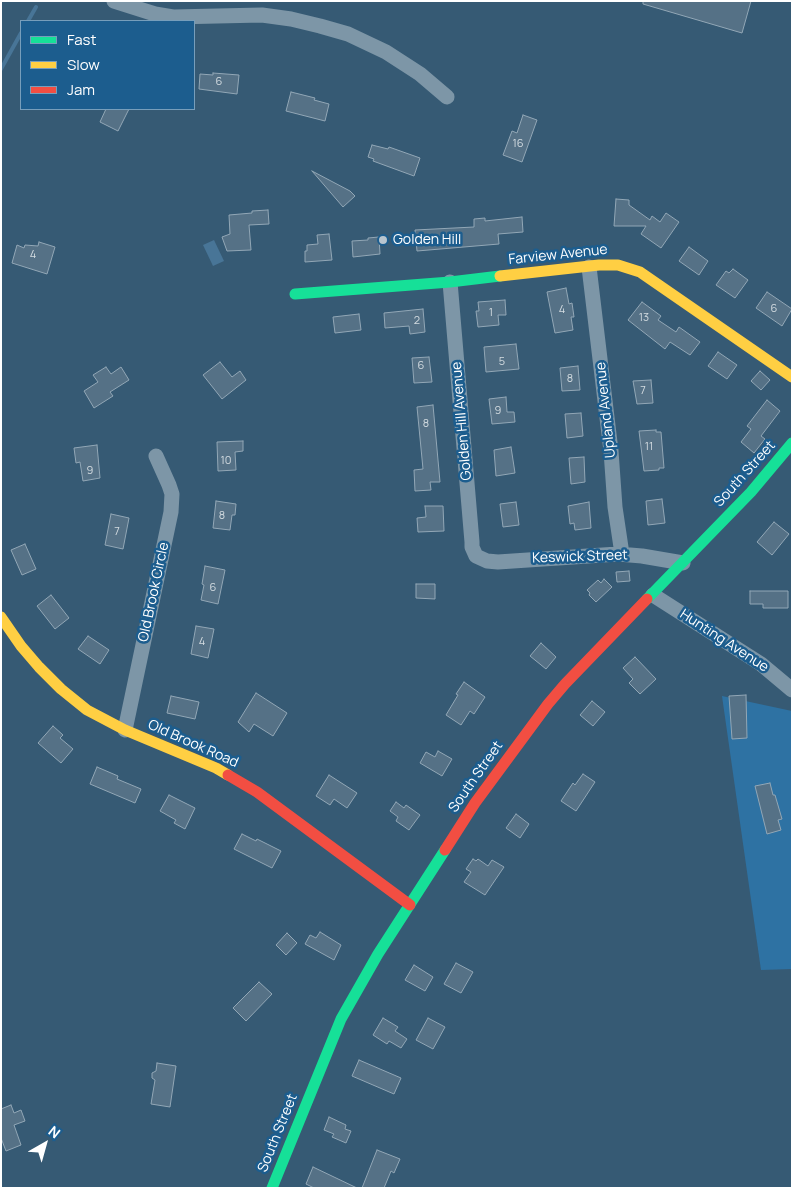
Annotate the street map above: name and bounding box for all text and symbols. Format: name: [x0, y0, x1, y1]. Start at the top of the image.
legend: [20, 20, 195, 110]
text: Fast: [67, 29, 96, 50]
text: Slow: [67, 54, 100, 75]
house number: 6: [216, 75, 222, 89]
text: Jam: [67, 79, 95, 100]
house number: 16: [512, 137, 524, 151]
place label: Golden Hill: [393, 232, 461, 248]
marker: Golden Hill: [377, 234, 389, 246]
street label: Farview Avenue: [508, 241, 608, 269]
house number: 4: [30, 248, 36, 262]
house number: 6: [771, 302, 777, 316]
house number: 4: [559, 303, 565, 317]
house number: 1: [489, 306, 493, 320]
house number: 13: [639, 311, 649, 325]
house number: 2: [414, 314, 420, 328]
house number: 5: [499, 355, 505, 369]
house number: 6: [418, 359, 424, 373]
street label: Golden Hill Avenue: [448, 361, 476, 481]
street label: Upland Avenue: [593, 361, 619, 459]
house number: 8: [567, 372, 573, 386]
house number: 7: [640, 384, 646, 398]
house number: 9: [495, 404, 501, 418]
house number: 8: [423, 417, 429, 431]
street label: South Street: [711, 438, 779, 510]
house number: 11: [645, 440, 653, 454]
house number: 10: [221, 454, 231, 468]
house number: 9: [87, 464, 93, 478]
house number: 8: [219, 509, 225, 523]
house number: 7: [114, 525, 120, 539]
street label: Old Brook Circle: [135, 541, 173, 643]
street label: Keswick Street: [532, 547, 628, 567]
house number: 6: [210, 581, 216, 595]
street label: Hunting Avenue: [676, 606, 772, 676]
house number: 4: [199, 635, 205, 649]
street label: Old Brook Road: [145, 717, 241, 771]
street label: South Street: [445, 738, 507, 816]
street label: South Street: [255, 1091, 301, 1175]
north arrow: [20, 1119, 70, 1169]
text: N: [45, 1121, 64, 1142]

